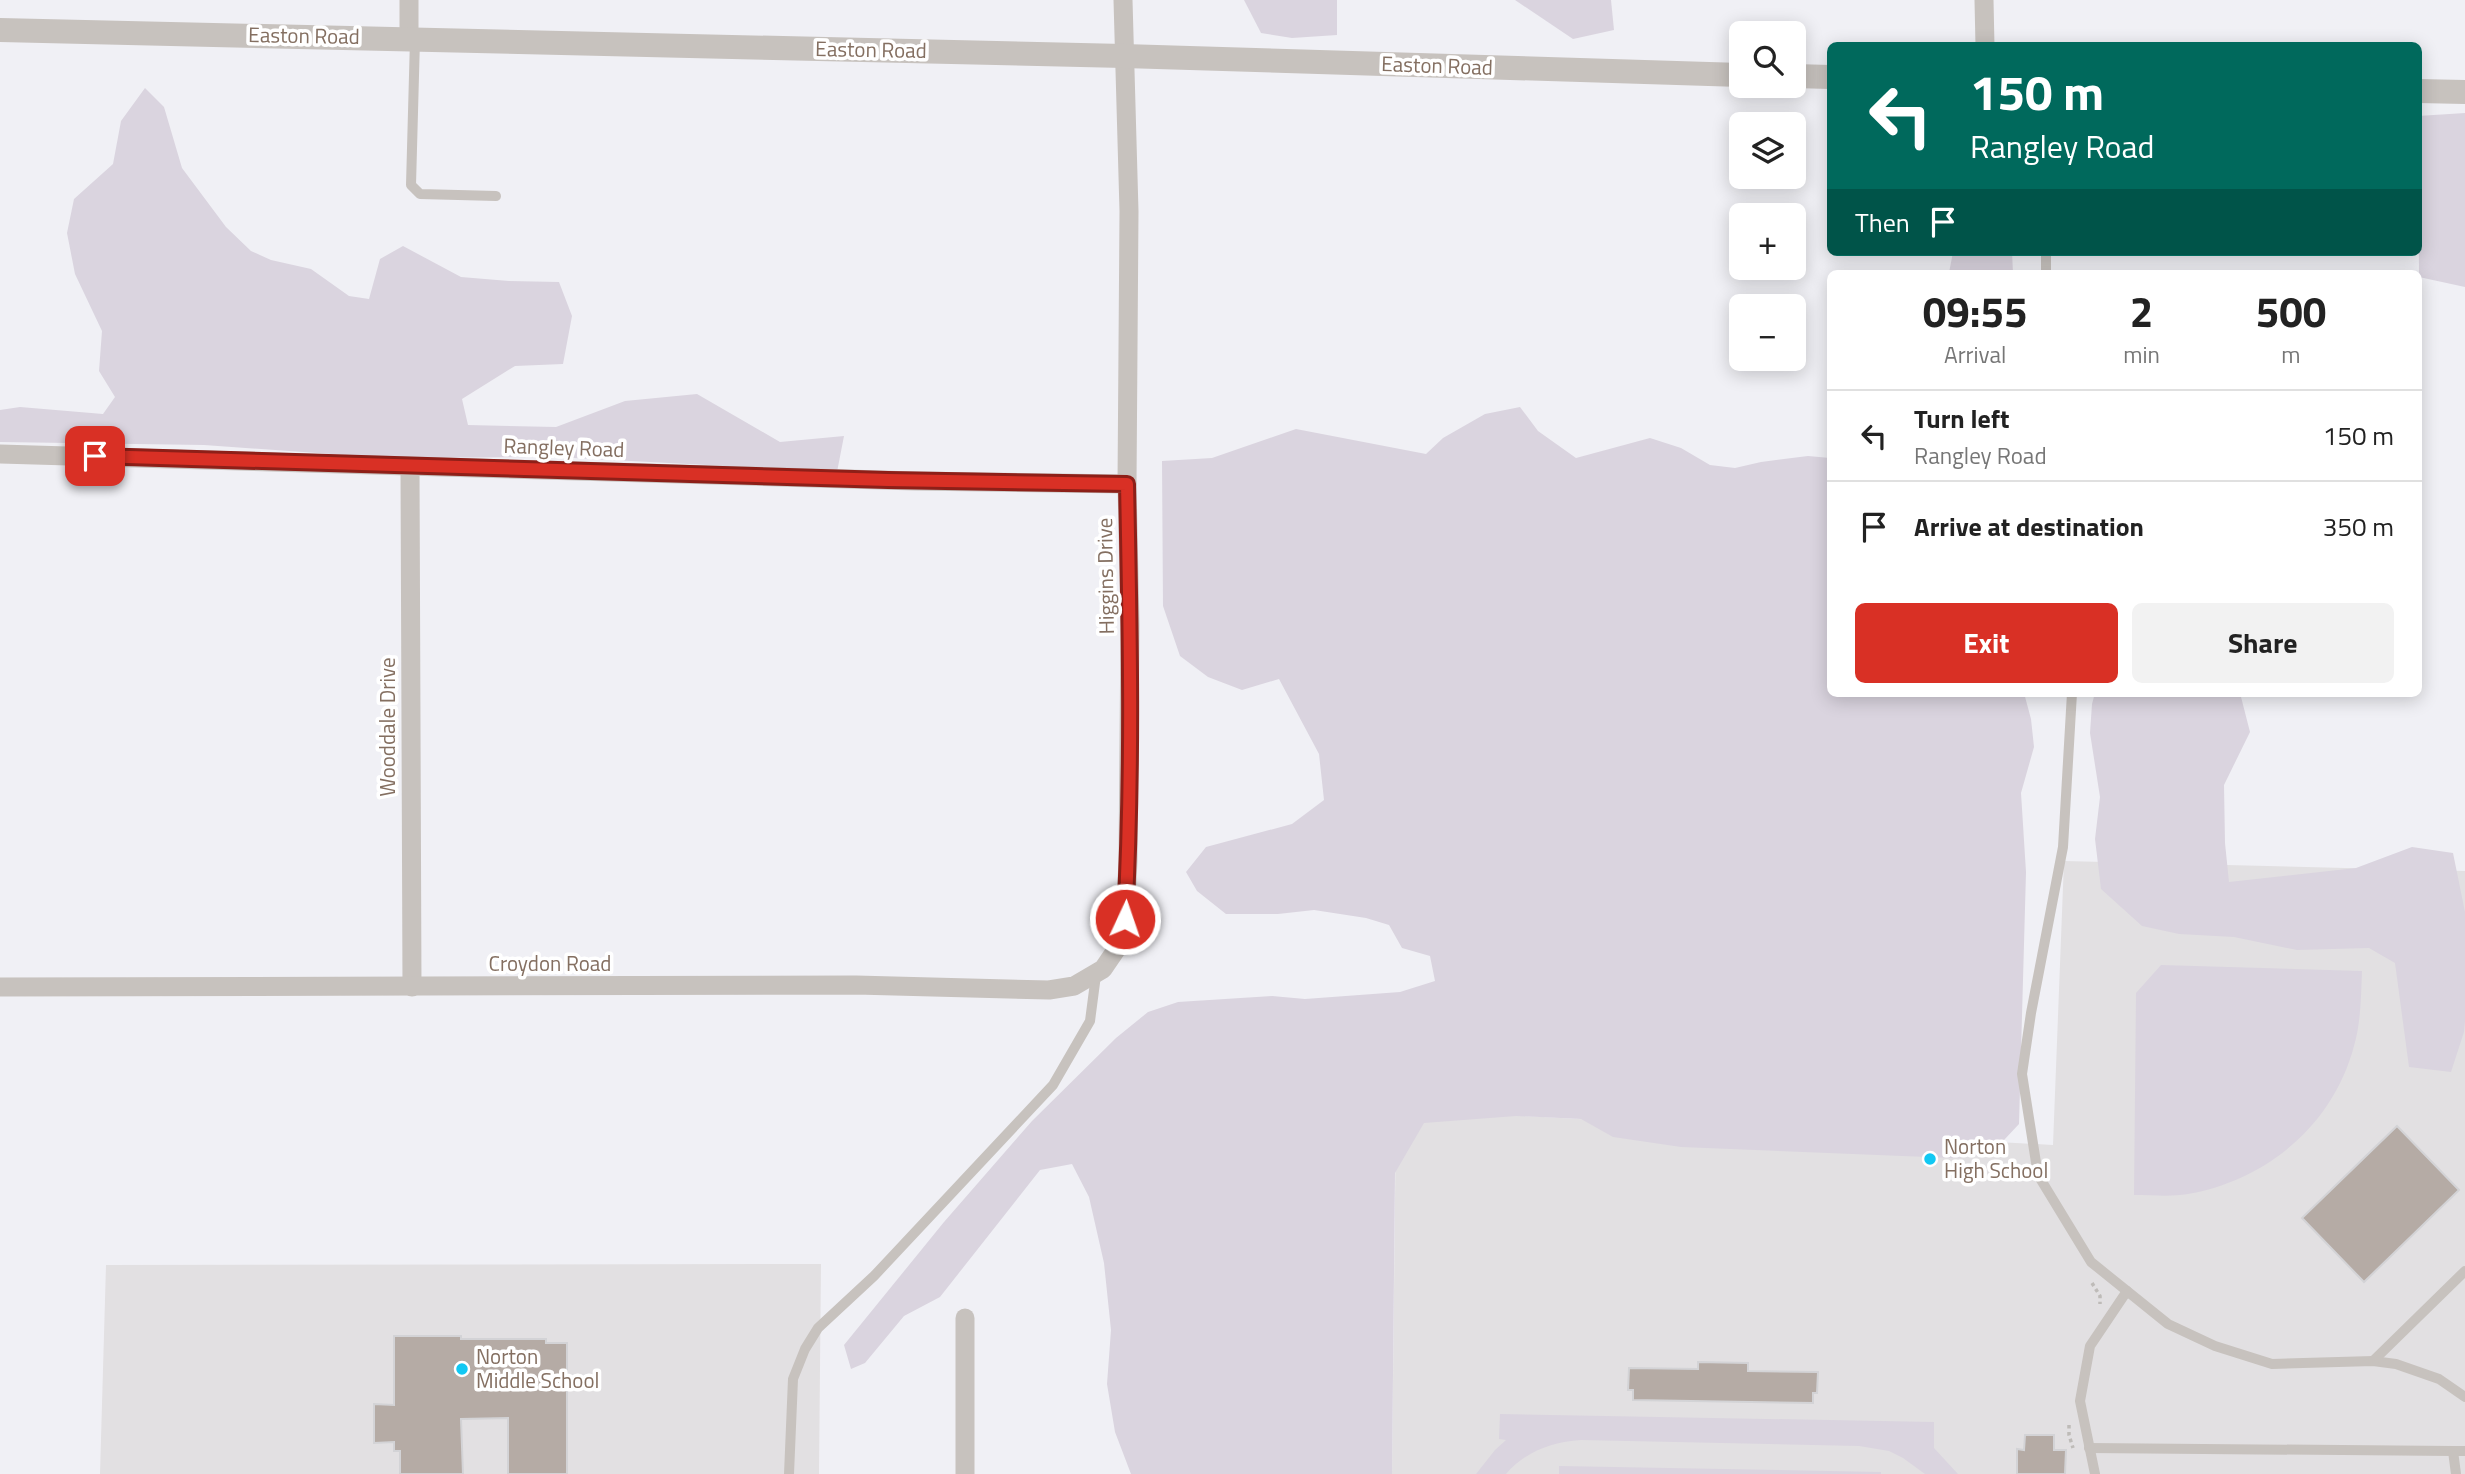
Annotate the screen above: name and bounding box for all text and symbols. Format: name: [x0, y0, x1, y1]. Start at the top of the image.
street label: Easton Road: [248, 18, 360, 52]
map controls: [1729, 21, 1806, 371]
button: search: [1729, 21, 1806, 98]
street label: Easton Road: [815, 32, 927, 66]
street label: Easton Road: [1381, 47, 1493, 83]
text: 150 m: [1970, 54, 2104, 129]
icon: left: [1855, 70, 1946, 161]
button: layers: [1729, 112, 1806, 189]
text: Rangley Road: [1970, 122, 2154, 170]
button: +: [1729, 203, 1806, 280]
text: Then: [1855, 203, 1910, 242]
icon: arrive: [1924, 203, 1962, 241]
text: 09:55: [1923, 279, 2028, 343]
text: 2: [2130, 279, 2153, 343]
text: 500: [2256, 279, 2326, 343]
button: −: [1729, 294, 1806, 371]
text: Arrival: [1944, 337, 2006, 372]
text: min: [2123, 337, 2160, 372]
text: m: [2281, 337, 2301, 372]
text: Turn left: [1914, 399, 2009, 438]
text: 150 m: [2323, 416, 2394, 455]
icon: left: [1855, 417, 1893, 455]
pin: [65, 426, 125, 486]
street label: Rangley Road: [503, 429, 625, 465]
icon: arrive: [76, 437, 114, 475]
text: Rangley Road: [1914, 438, 2047, 473]
text: Arrive at destination: [1914, 507, 2144, 546]
text: 350 m: [2323, 507, 2394, 546]
icon: arrive: [1855, 508, 1893, 546]
street label: Higgins Drive: [1088, 517, 1122, 635]
button: Exit: [1855, 603, 2118, 683]
button: Share: [2132, 603, 2394, 683]
street label: Wooddale Drive: [371, 657, 403, 797]
position arrow: [1088, 882, 1162, 956]
street label: Croydon Road: [489, 947, 611, 979]
place label: Norton High School: [1944, 1130, 2048, 1186]
marker: Norton High School: [1922, 1151, 1938, 1167]
place label: Norton Middle School: [476, 1340, 599, 1396]
marker: Norton Middle School: [454, 1361, 470, 1377]

